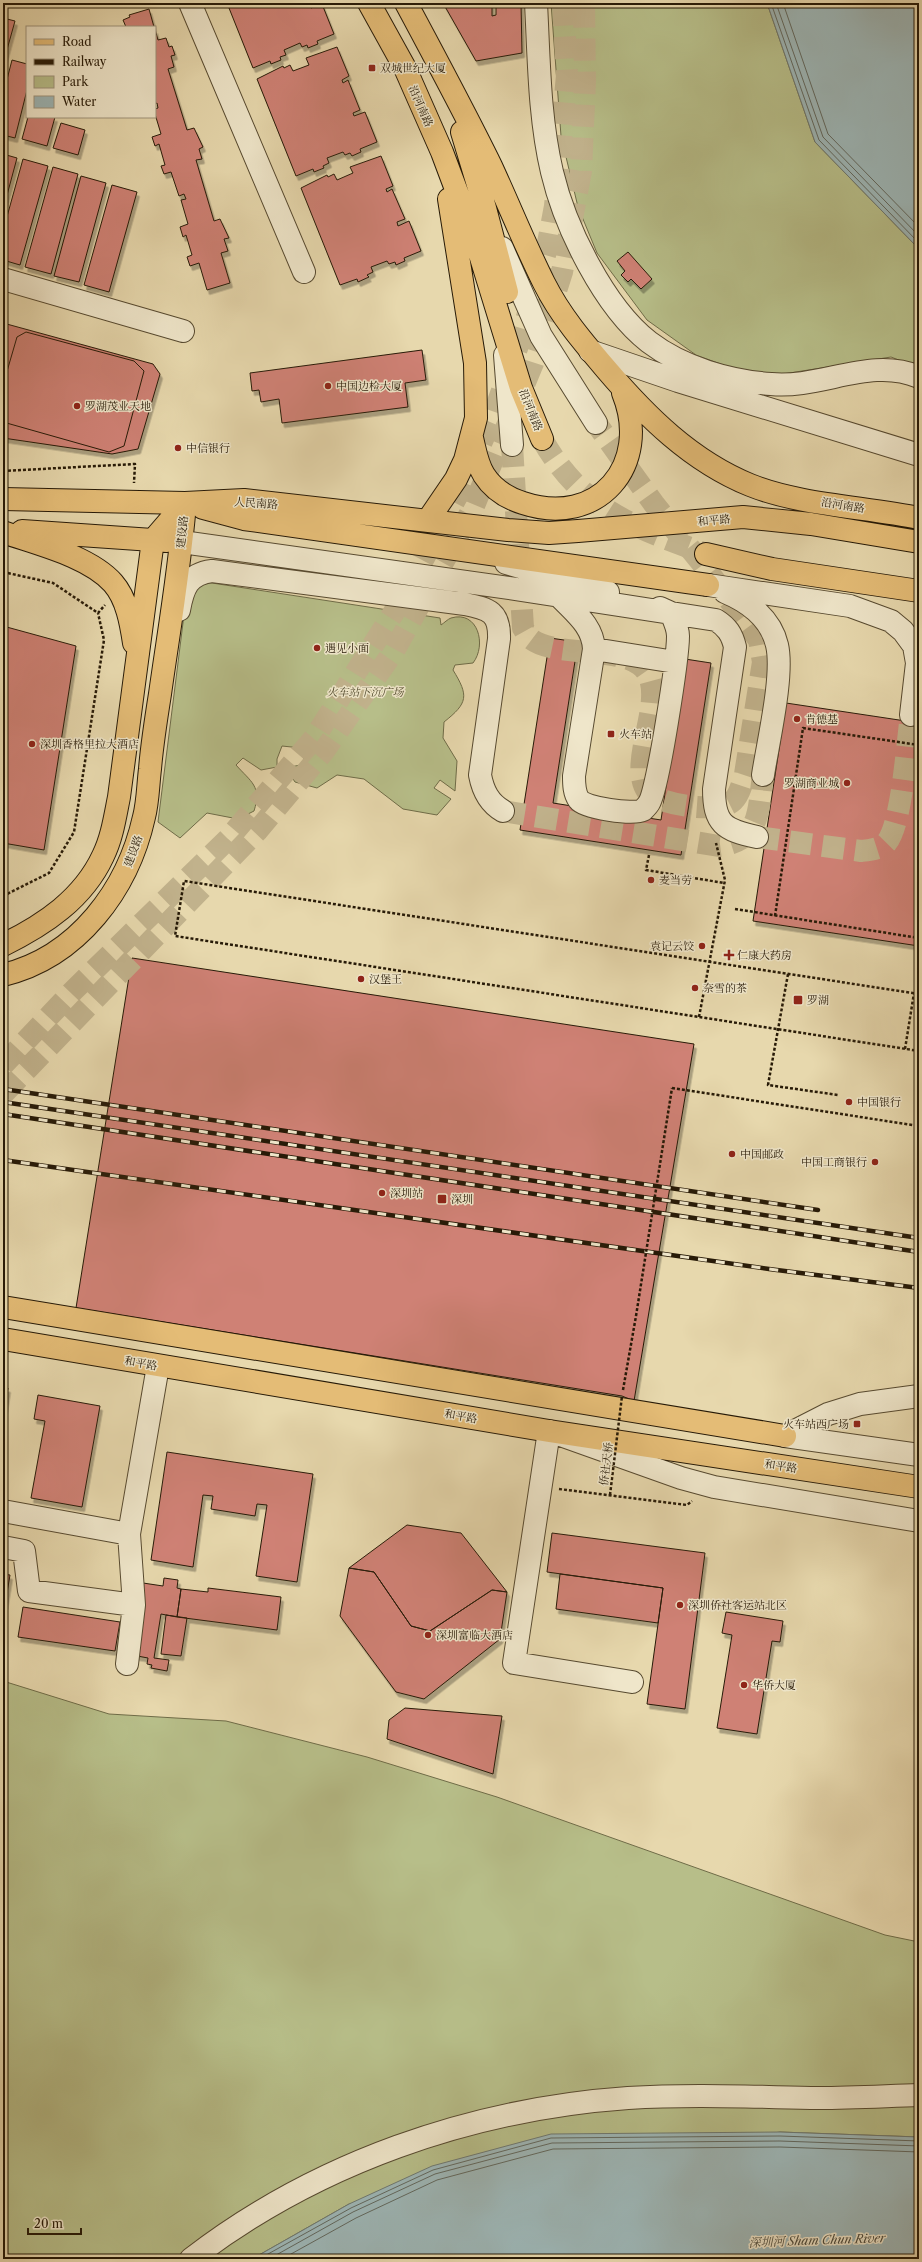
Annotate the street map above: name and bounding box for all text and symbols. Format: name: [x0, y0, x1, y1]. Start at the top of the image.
legend: [26, 26, 156, 118]
text: Road: [62, 34, 92, 49]
text: Railway: [62, 54, 107, 69]
place label: 双城世纪大厦: [380, 61, 446, 75]
marker: 双城世纪大厦: [367, 63, 377, 73]
text: Park: [62, 74, 89, 89]
street label: 沿河南路: [406, 83, 436, 129]
text: Water: [61, 94, 96, 109]
place label: 中国边检大厦: [336, 379, 402, 393]
marker: 中国边检大厦: [323, 381, 333, 391]
street label: 沿河南路: [516, 387, 546, 433]
place label: 罗湖茂业天地: [85, 399, 151, 413]
marker: 罗湖茂业天地: [72, 401, 82, 411]
place label: 中信银行: [186, 441, 230, 455]
marker: 中信银行: [173, 443, 183, 453]
street label: 人民南路: [234, 494, 278, 512]
street label: 沿河南路: [820, 495, 866, 515]
street label: 和平路: [697, 512, 731, 528]
street label: 建设路: [173, 515, 191, 549]
place label: 遇见小面: [325, 641, 369, 655]
marker: 遇见小面: [312, 643, 322, 653]
park label: 火车站下沉广场: [327, 685, 404, 699]
place label: 肯德基: [805, 712, 838, 726]
marker: 肯德基: [792, 714, 802, 724]
place label: 火车站: [619, 727, 652, 741]
marker: 火车站: [606, 729, 616, 739]
place label: 深圳香格里拉大酒店: [40, 737, 139, 751]
marker: 深圳香格里拉大酒店: [27, 739, 37, 749]
place label: 罗湖商业城: [784, 776, 839, 790]
marker: 罗湖商业城: [842, 778, 852, 788]
street label: 建设路: [121, 833, 145, 869]
place label: 麦当劳: [659, 873, 692, 887]
marker: 麦当劳: [646, 875, 656, 885]
place label: 袁记云饺: [650, 939, 694, 953]
marker: 袁记云饺: [697, 941, 707, 951]
place label: 仁康大药房: [737, 948, 792, 962]
marker: 仁康大药房: [724, 950, 734, 960]
place label: 汉堡王: [369, 972, 402, 986]
marker: 汉堡王: [356, 974, 366, 984]
place label: 奈雪的茶: [703, 981, 747, 995]
marker: 奈雪的茶: [690, 983, 700, 993]
place label: 罗湖: [807, 993, 829, 1007]
marker: 罗湖: [792, 994, 804, 1006]
place label: 中国银行: [857, 1095, 901, 1109]
marker: 中国银行: [844, 1097, 854, 1107]
place label: 中国邮政: [740, 1147, 784, 1161]
marker: 中国邮政: [727, 1149, 737, 1159]
place label: 中国工商银行: [801, 1155, 867, 1169]
marker: 中国工商银行: [870, 1157, 880, 1167]
place label: 深圳站: [390, 1186, 423, 1200]
marker: 深圳站: [377, 1188, 387, 1198]
place label: 深圳: [451, 1192, 473, 1206]
marker: 深圳: [436, 1193, 448, 1205]
street label: 和平路: [124, 1353, 158, 1373]
street label: 和平路: [444, 1406, 478, 1426]
place label: 火车站西广场: [783, 1417, 849, 1431]
marker: 火车站西广场: [852, 1419, 862, 1429]
street label: 侨社天桥: [596, 1441, 616, 1487]
street label: 和平路: [764, 1457, 798, 1475]
place label: 深圳侨社客运站北区: [688, 1598, 787, 1612]
marker: 深圳侨社客运站北区: [675, 1600, 685, 1610]
place label: 深圳富临大酒店: [436, 1628, 513, 1642]
marker: 深圳富临大酒店: [423, 1630, 433, 1640]
place label: 华侨大厦: [752, 1678, 796, 1692]
marker: 华侨大厦: [739, 1680, 749, 1690]
scale bar: [28, 2210, 81, 2236]
text: 20 m: [34, 2216, 63, 2231]
water label: 深圳河 Sham Chun River: [748, 2230, 887, 2250]

